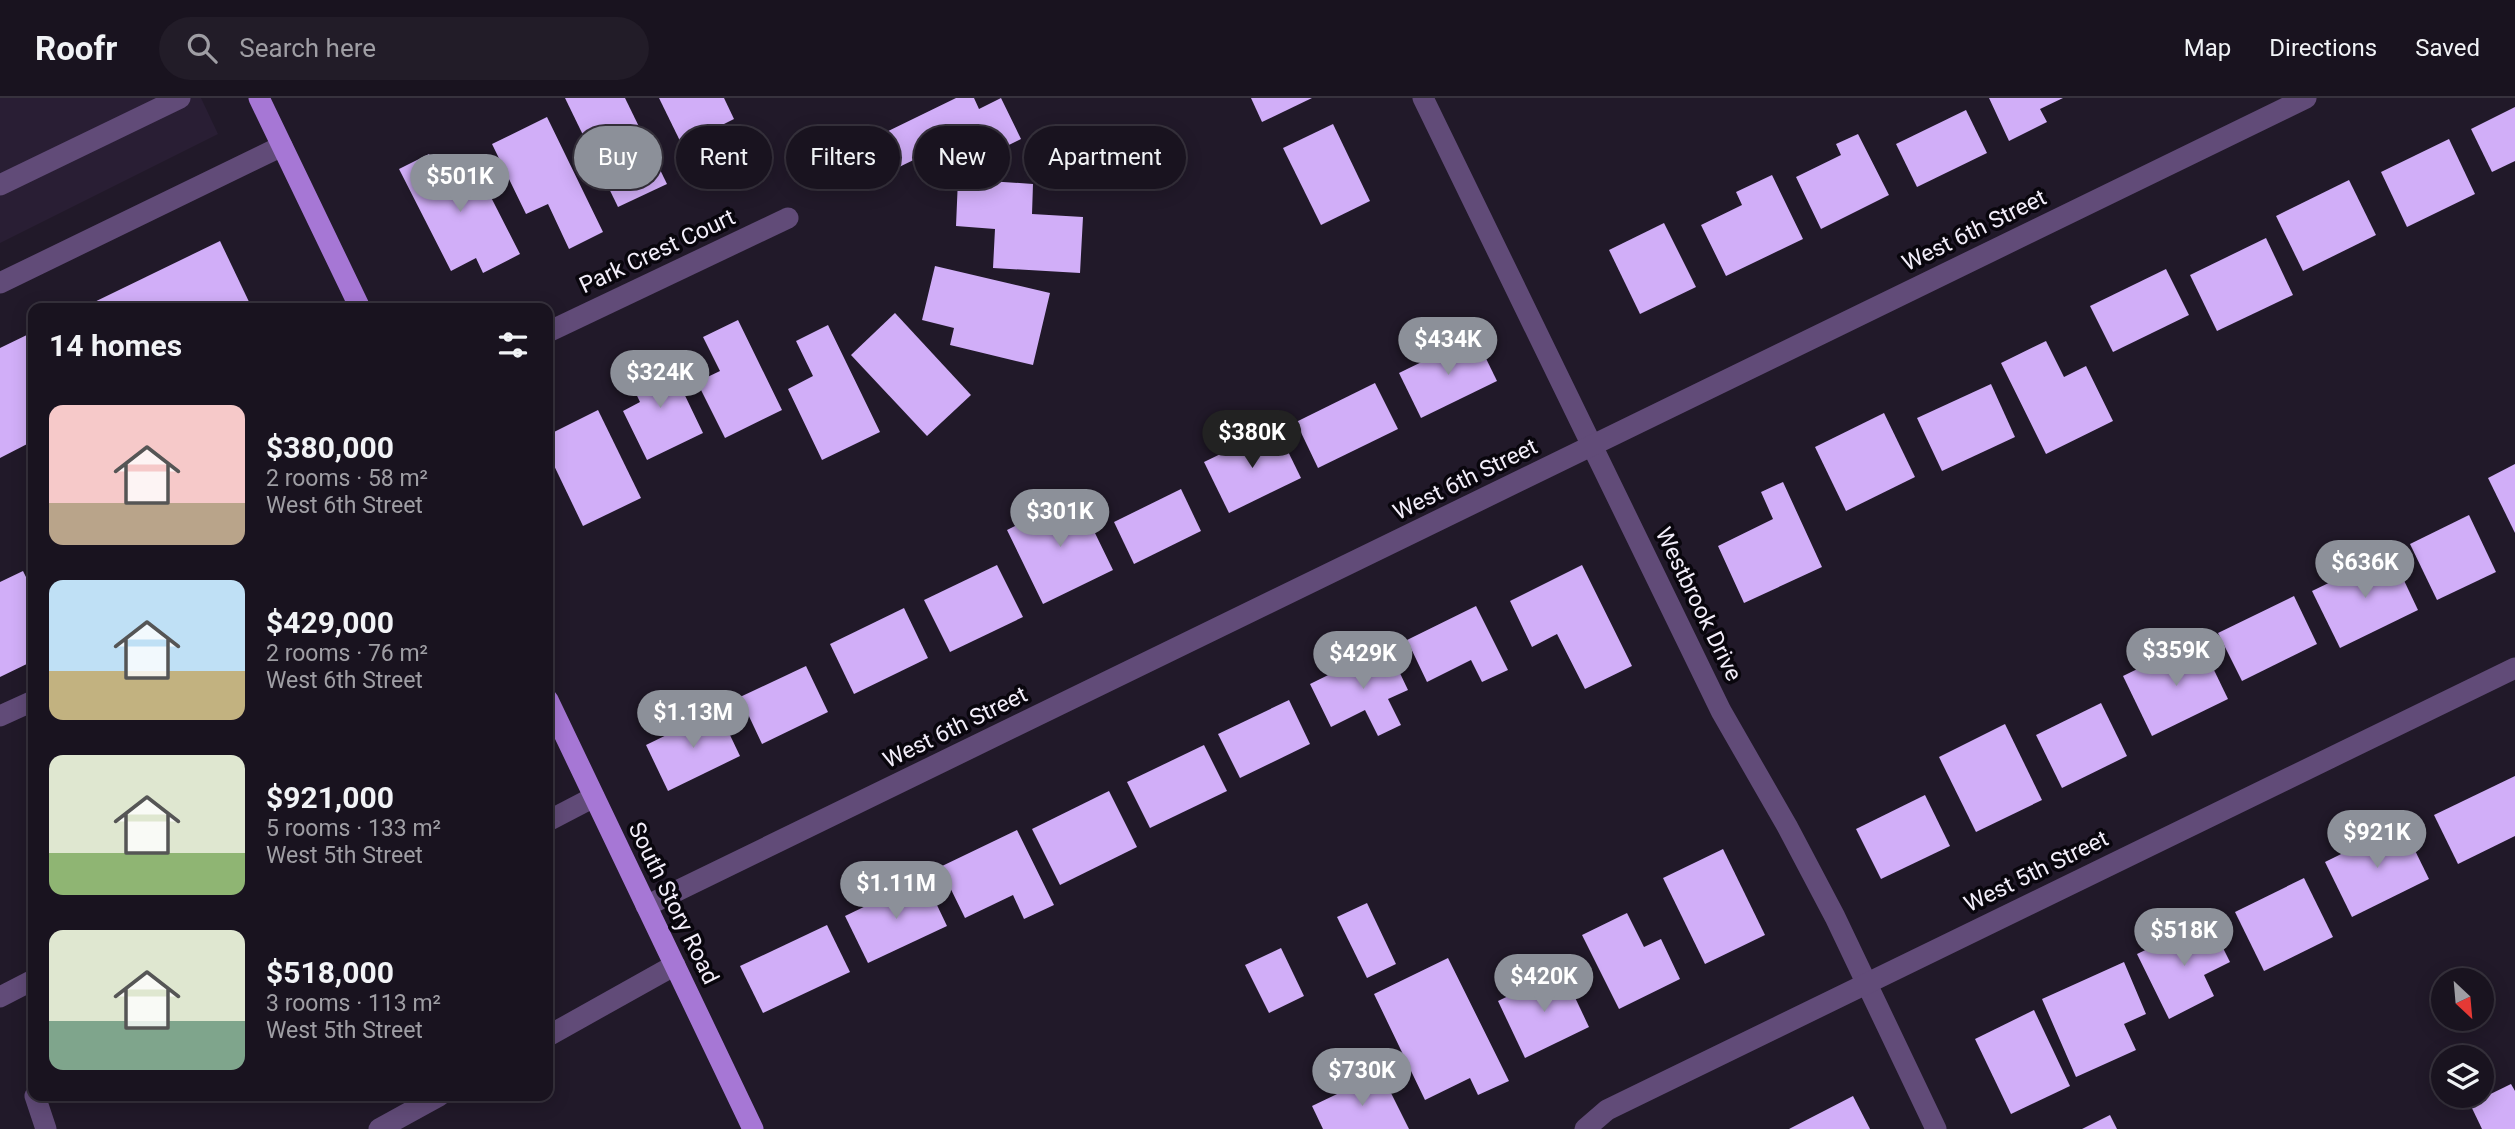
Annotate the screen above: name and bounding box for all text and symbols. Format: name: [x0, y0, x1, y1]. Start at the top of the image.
search box: [159, 17, 649, 80]
text: Roofr: [35, 29, 117, 68]
icon: search: [183, 29, 221, 67]
text: Search here: [239, 33, 376, 63]
text: Map: [2184, 34, 2231, 62]
text: Directions: [2269, 34, 2377, 62]
text: Saved: [2415, 34, 2480, 62]
chip: Buy: [574, 126, 662, 189]
chip: Rent: [676, 126, 772, 189]
chip: Filters: [786, 126, 900, 189]
chip: New: [914, 126, 1010, 189]
chip: Apartment: [1024, 126, 1186, 189]
pin: $501K: [411, 155, 509, 214]
text: $501K: [426, 163, 494, 190]
street label: West 6th Street: [1898, 184, 2051, 277]
street label: Park Crest Court: [575, 204, 739, 299]
pin: $434K: [1399, 317, 1497, 377]
icon: filters: [494, 326, 532, 364]
text: $434K: [1414, 326, 1482, 353]
text: 14 homes: [49, 328, 182, 363]
pin: $324K: [611, 350, 709, 410]
text: $324K: [626, 359, 694, 386]
pin: $380K: [1203, 410, 1301, 470]
text: $380K: [1218, 419, 1286, 446]
text: $380,000: [266, 430, 394, 465]
icon: home: [105, 433, 189, 517]
street label: West 6th Street: [1389, 433, 1542, 526]
text: 2 rooms · 58 m²: [266, 465, 428, 492]
pin: $301K: [1011, 490, 1109, 549]
text: West 6th Street: [266, 492, 423, 519]
text: $301K: [1026, 498, 1094, 525]
street label: Westbrook Drive: [1650, 523, 1747, 685]
pin: $636K: [2316, 540, 2414, 600]
text: $636K: [2331, 549, 2399, 576]
text: $429,000: [266, 605, 394, 640]
icon: home: [105, 608, 189, 692]
pin: $359K: [2127, 628, 2225, 688]
pin: $429K: [1314, 632, 1412, 691]
text: $359K: [2142, 637, 2210, 664]
text: 2 rooms · 76 m²: [266, 640, 428, 667]
text: $429K: [1329, 640, 1397, 667]
text: West 6th Street: [266, 667, 423, 694]
street label: West 6th Street: [879, 681, 1032, 774]
pin: $1.13M: [636, 690, 750, 750]
text: $1.13M: [653, 699, 733, 726]
text: $921,000: [266, 780, 394, 815]
icon: home: [105, 783, 189, 867]
pin: $921K: [2328, 810, 2426, 870]
text: 5 rooms · 133 m²: [266, 815, 441, 842]
street label: South Story Road: [623, 818, 724, 989]
text: $921K: [2343, 819, 2411, 846]
street label: West 5th Street: [1960, 825, 2113, 918]
text: West 5th Street: [266, 842, 423, 869]
pin: $1.11M: [839, 862, 953, 921]
text: $1.11M: [856, 870, 936, 897]
pin: $518K: [2135, 908, 2233, 968]
text: $518K: [2150, 917, 2218, 944]
pin: $420K: [1495, 954, 1593, 1014]
text: $518,000: [266, 955, 394, 990]
icon: home: [105, 958, 189, 1042]
text: $420K: [1510, 963, 1578, 990]
north arrow: [2431, 968, 2494, 1031]
map controls: [2431, 968, 2494, 1108]
text: 3 rooms · 113 m²: [266, 990, 441, 1017]
text: West 5th Street: [266, 1017, 423, 1044]
button: layers: [2431, 1045, 2494, 1108]
pin: $730K: [1313, 1048, 1411, 1108]
text: $730K: [1328, 1057, 1396, 1084]

